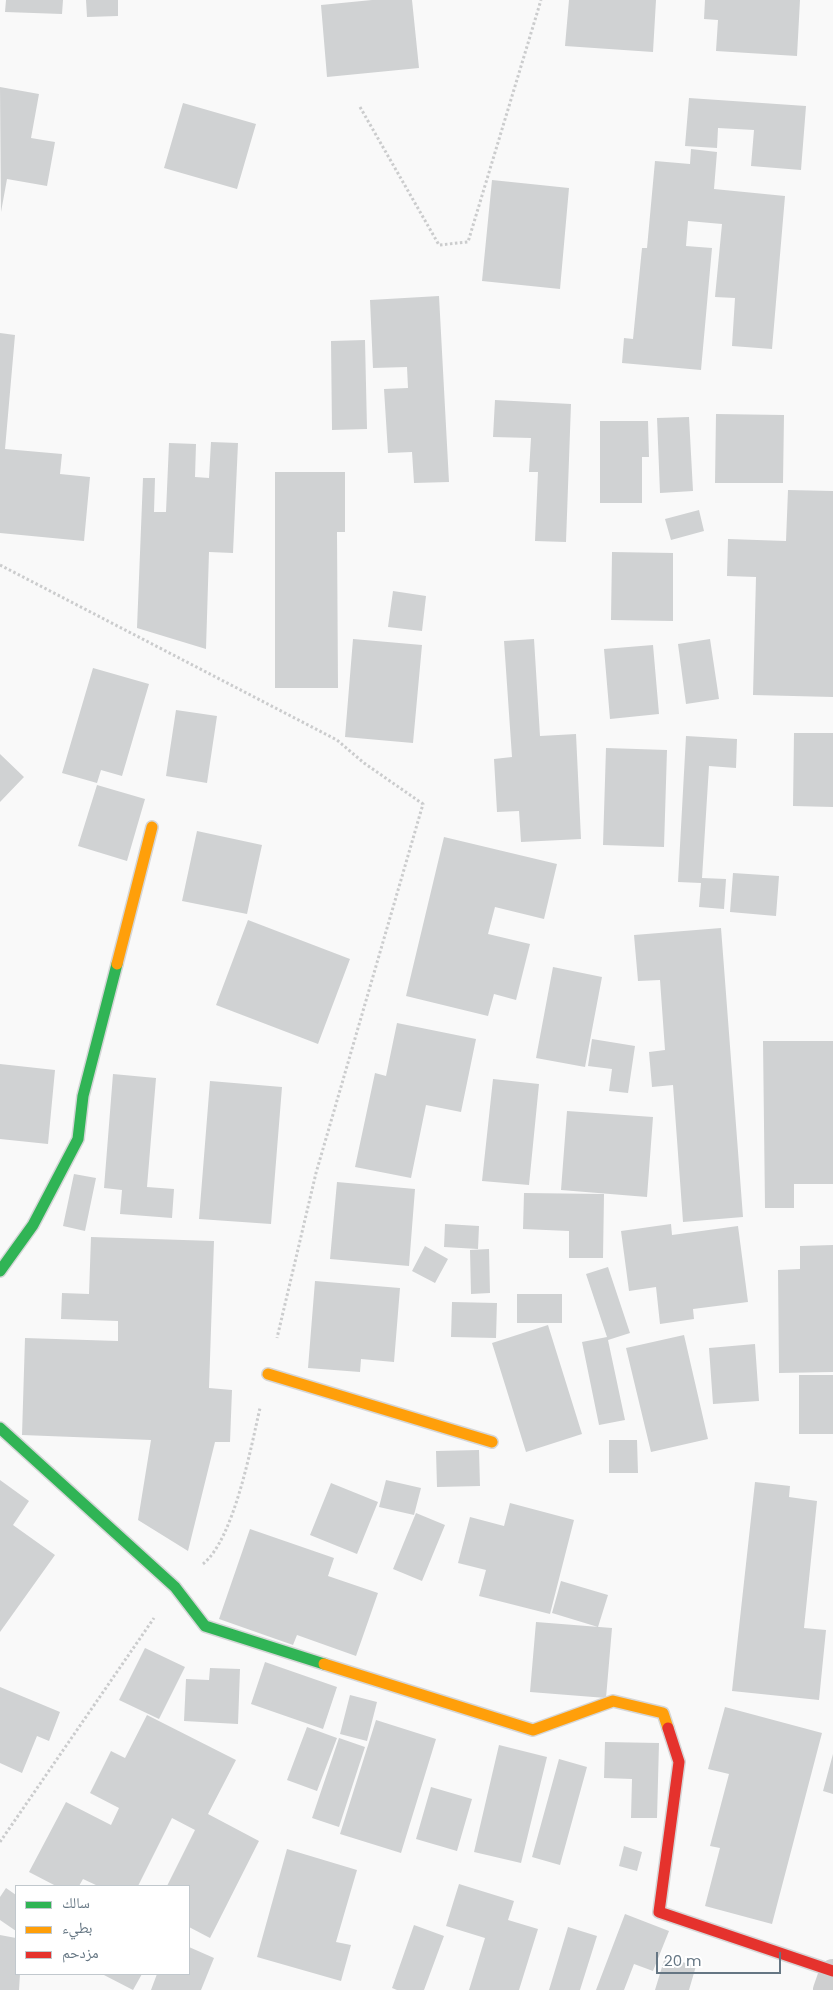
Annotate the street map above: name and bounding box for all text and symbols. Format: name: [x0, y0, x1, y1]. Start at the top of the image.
legend: [15, 1885, 190, 1975]
text: سالك: [62, 1892, 90, 1913]
text: بطيء: [62, 1917, 92, 1938]
text: مزدحم: [62, 1942, 99, 1963]
scale bar: [658, 1942, 783, 1974]
text: 20 m: [664, 1950, 702, 1971]

